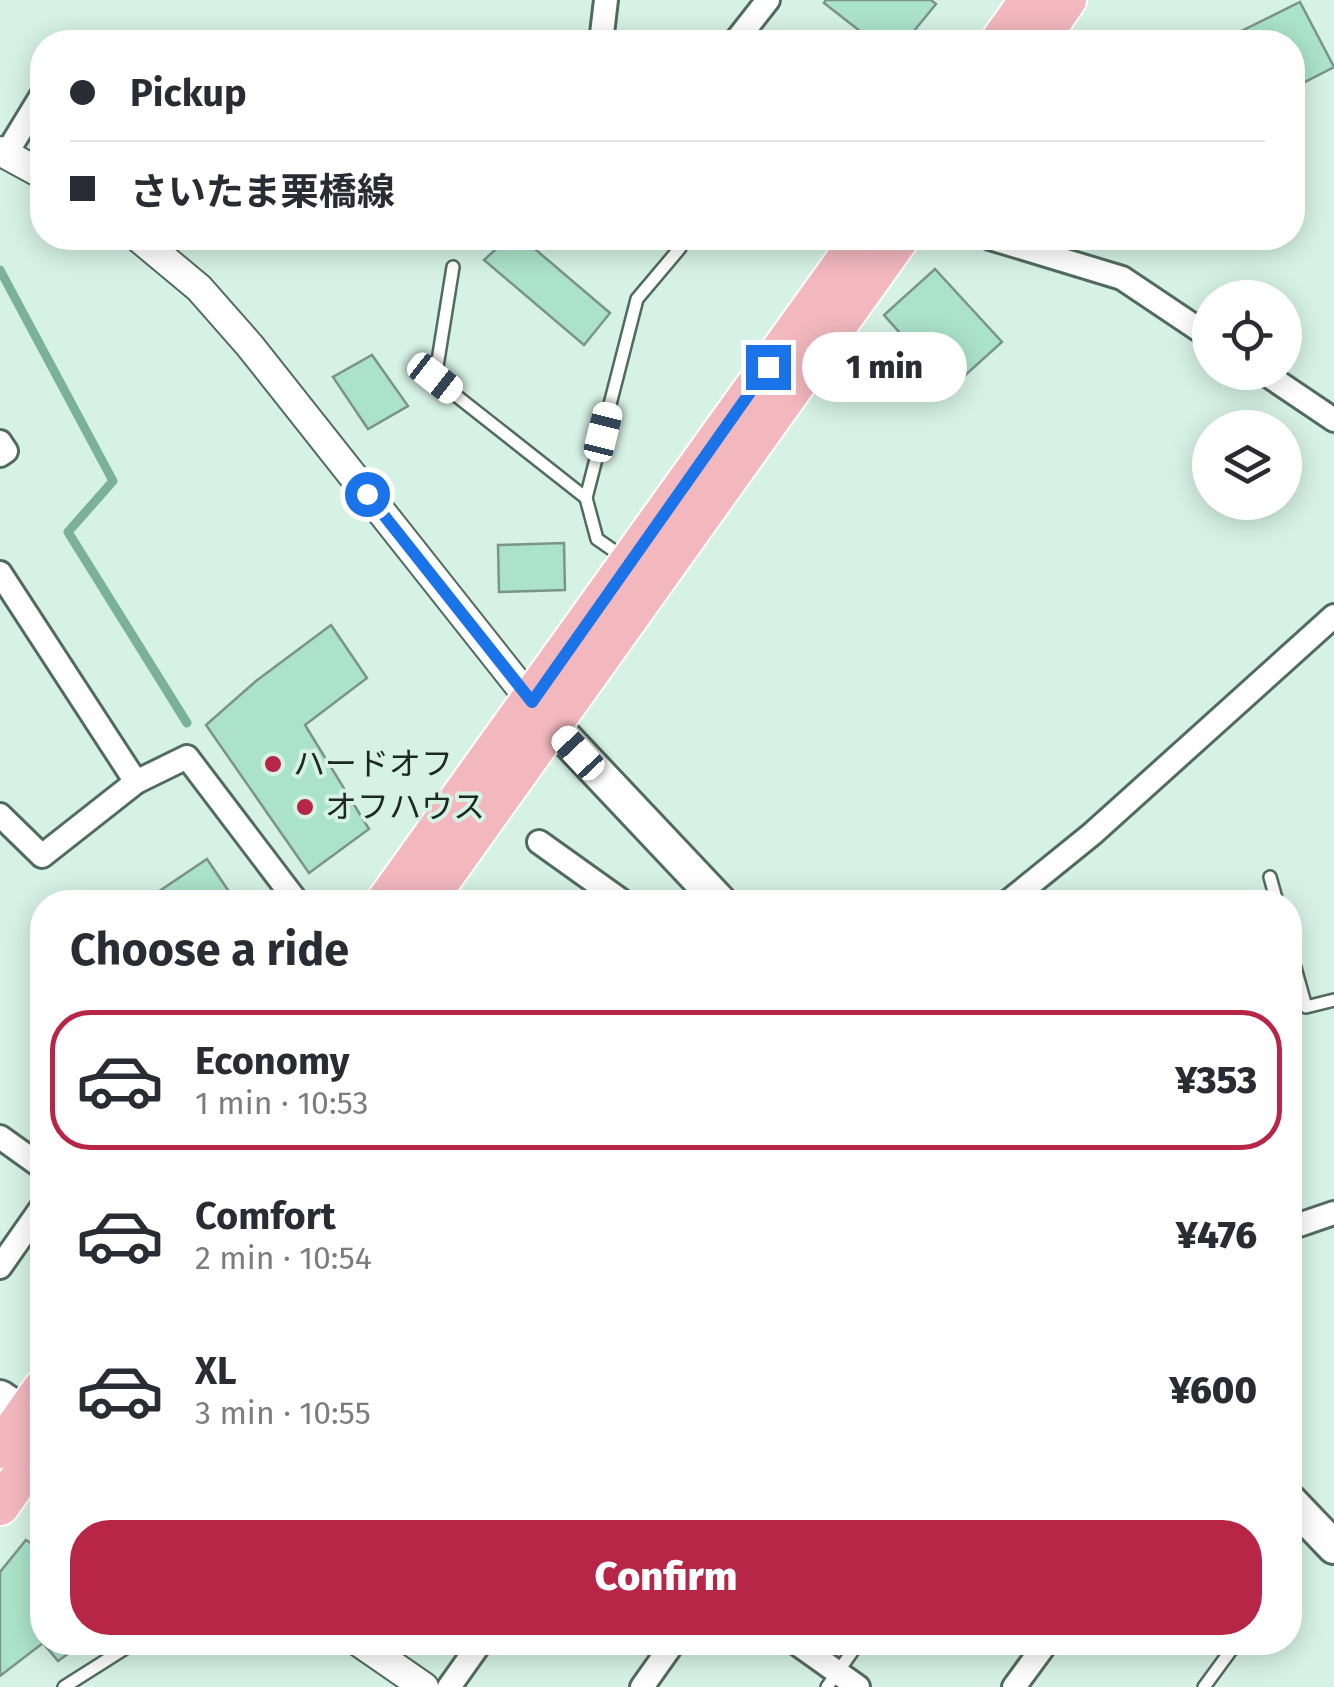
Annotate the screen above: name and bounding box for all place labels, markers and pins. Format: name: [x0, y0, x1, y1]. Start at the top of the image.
place label: ハードオフ: [293, 745, 453, 783]
marker: ハードオフ: [262, 753, 284, 775]
place label: オフハウス: [325, 788, 485, 826]
marker: オフハウス: [294, 796, 316, 818]

